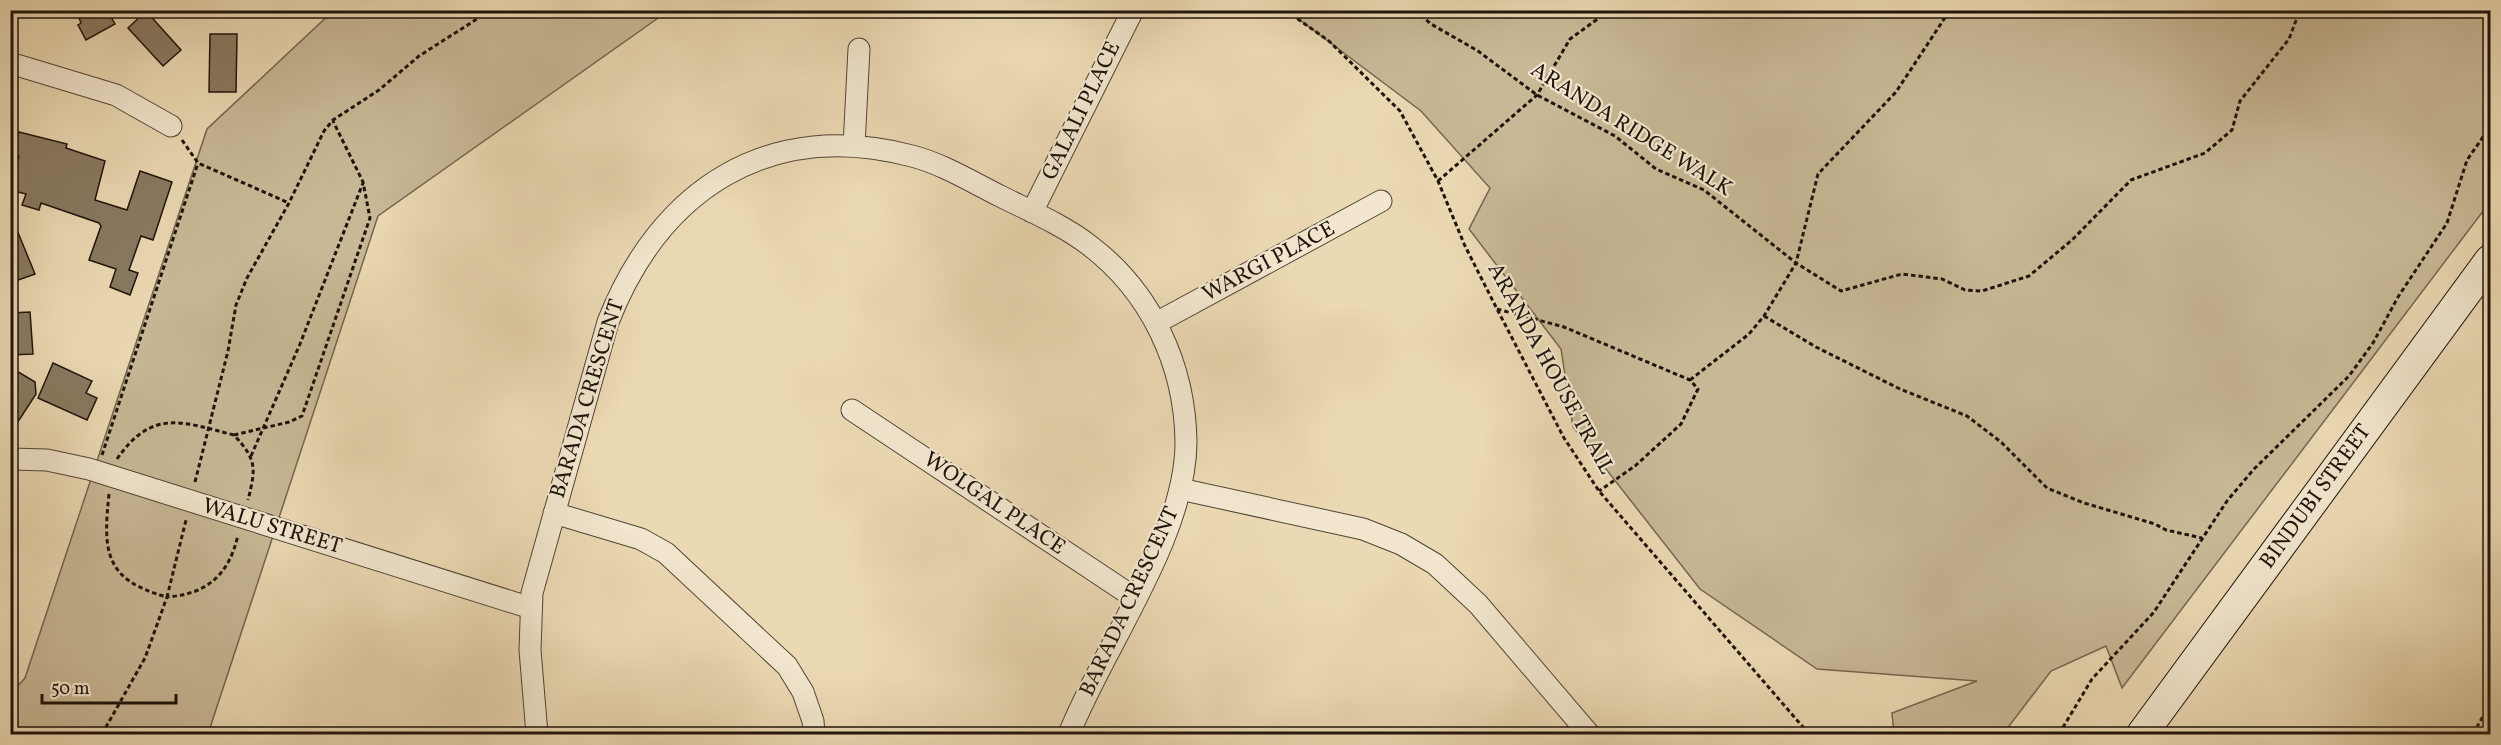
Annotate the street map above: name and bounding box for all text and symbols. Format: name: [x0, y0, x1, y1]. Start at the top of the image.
street label: GALALI PLACE: [1035, 36, 1129, 186]
street label: ARANDA RIDGE WALK: [1524, 55, 1738, 205]
street label: WARGI PLACE: [1197, 214, 1341, 310]
street label: ARANDA HOUSE TRAIL: [1479, 258, 1621, 480]
street label: BARADA CRESCENT: [543, 296, 633, 502]
street label: BINDUBI STREET: [2253, 418, 2379, 576]
street label: WOLGAL PLACE: [917, 445, 1071, 563]
street label: WALU STREET: [198, 491, 346, 563]
street label: BARADA CRESCENT: [1072, 502, 1188, 702]
scale bar: [42, 667, 176, 705]
text: 50 m: [51, 677, 90, 702]

